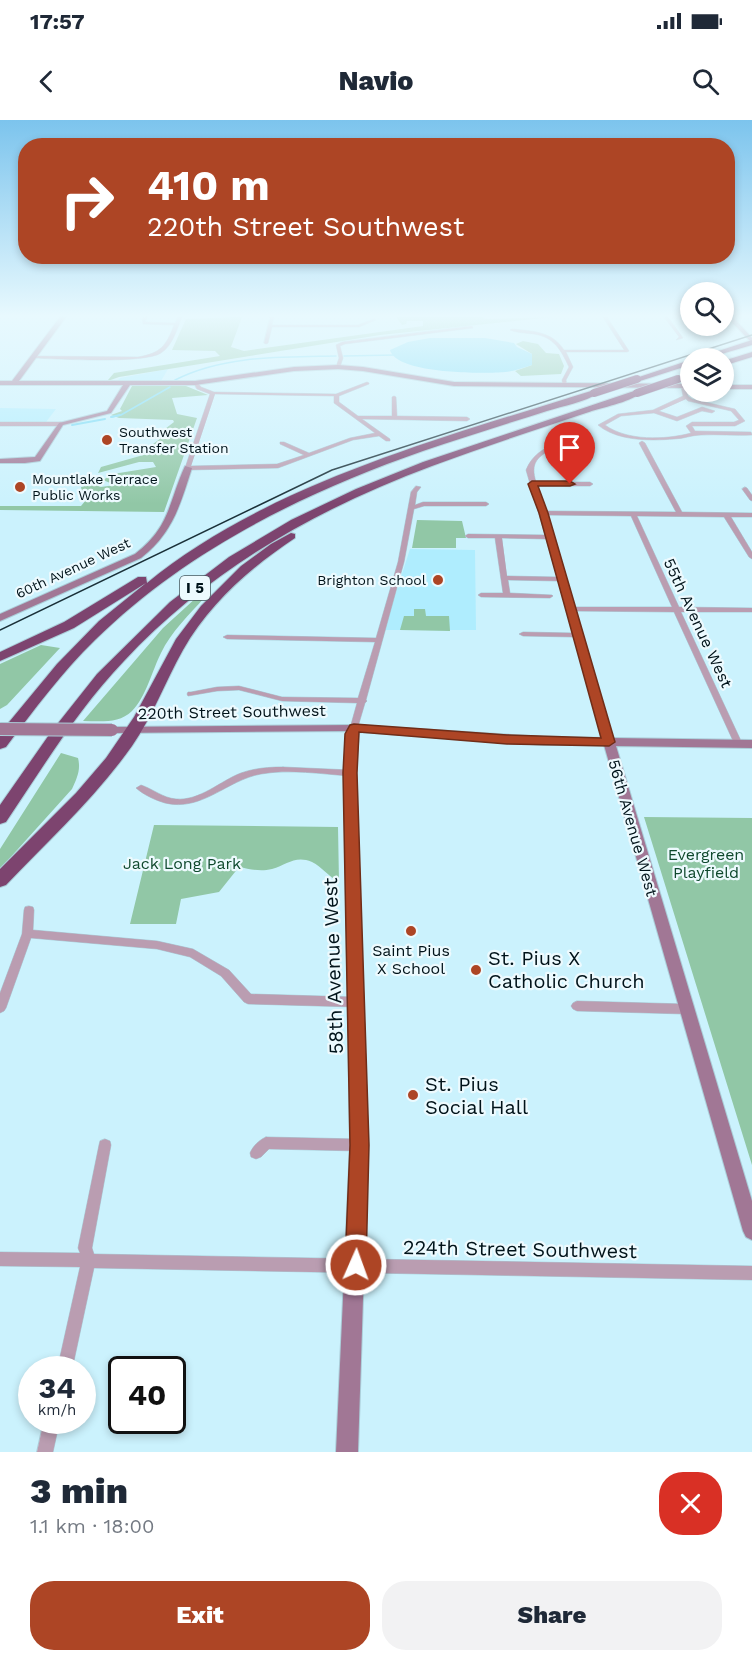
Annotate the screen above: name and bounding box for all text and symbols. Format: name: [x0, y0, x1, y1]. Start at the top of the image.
text: 17:57: [30, 9, 85, 34]
icon: back: [30, 65, 63, 98]
text: Navio: [339, 65, 413, 97]
icon: search: [689, 65, 722, 98]
text: 410 m: [147, 161, 270, 210]
icon: right: [48, 162, 126, 240]
text: 220th Street Southwest: [147, 211, 464, 243]
map controls: [680, 282, 734, 402]
button: search: [680, 282, 734, 336]
button: layers: [680, 348, 734, 402]
pin: [544, 422, 595, 484]
place label: Southwest Transfer Station: [119, 424, 229, 456]
icon: arrive: [553, 431, 586, 464]
marker: Southwest Transfer Station: [100, 433, 114, 447]
place label: Mountlake Terrace Public Works: [32, 471, 158, 503]
marker: Mountlake Terrace Public Works: [13, 480, 27, 494]
street label: 60th Avenue West: [13, 534, 133, 602]
street label: 55th Avenue West: [660, 555, 737, 691]
place label: Brighton School: [317, 572, 427, 588]
marker: Brighton School: [431, 573, 445, 587]
road number: I 5: [180, 576, 210, 600]
street label: 220th Street Southwest: [138, 701, 326, 723]
street label: 56th Avenue West: [604, 757, 662, 899]
park label: Evergreen Playfield: [668, 845, 744, 882]
park label: Jack Long Park: [123, 854, 241, 873]
street label: 58th Avenue West: [318, 877, 348, 1055]
marker: Saint Pius X School: [404, 924, 418, 938]
place label: Saint Pius X School: [372, 941, 450, 978]
place label: St. Pius X Catholic Church: [488, 946, 645, 993]
marker: St. Pius X Catholic Church: [469, 963, 483, 977]
place label: St. Pius Social Hall: [425, 1072, 528, 1119]
marker: St. Pius Social Hall: [406, 1088, 420, 1102]
position arrow: [324, 1233, 388, 1297]
street label: 224th Street Southwest: [403, 1235, 638, 1263]
speed limit sign: 40: [108, 1356, 186, 1434]
text: 34: [38, 1370, 76, 1405]
text: km/h: [38, 1401, 76, 1419]
text: 3 min: [30, 1470, 128, 1512]
button: close: [659, 1472, 722, 1535]
text: 1.1 km · 18:00: [30, 1514, 154, 1538]
button: Exit: [30, 1581, 370, 1650]
button: Share: [382, 1581, 722, 1650]

